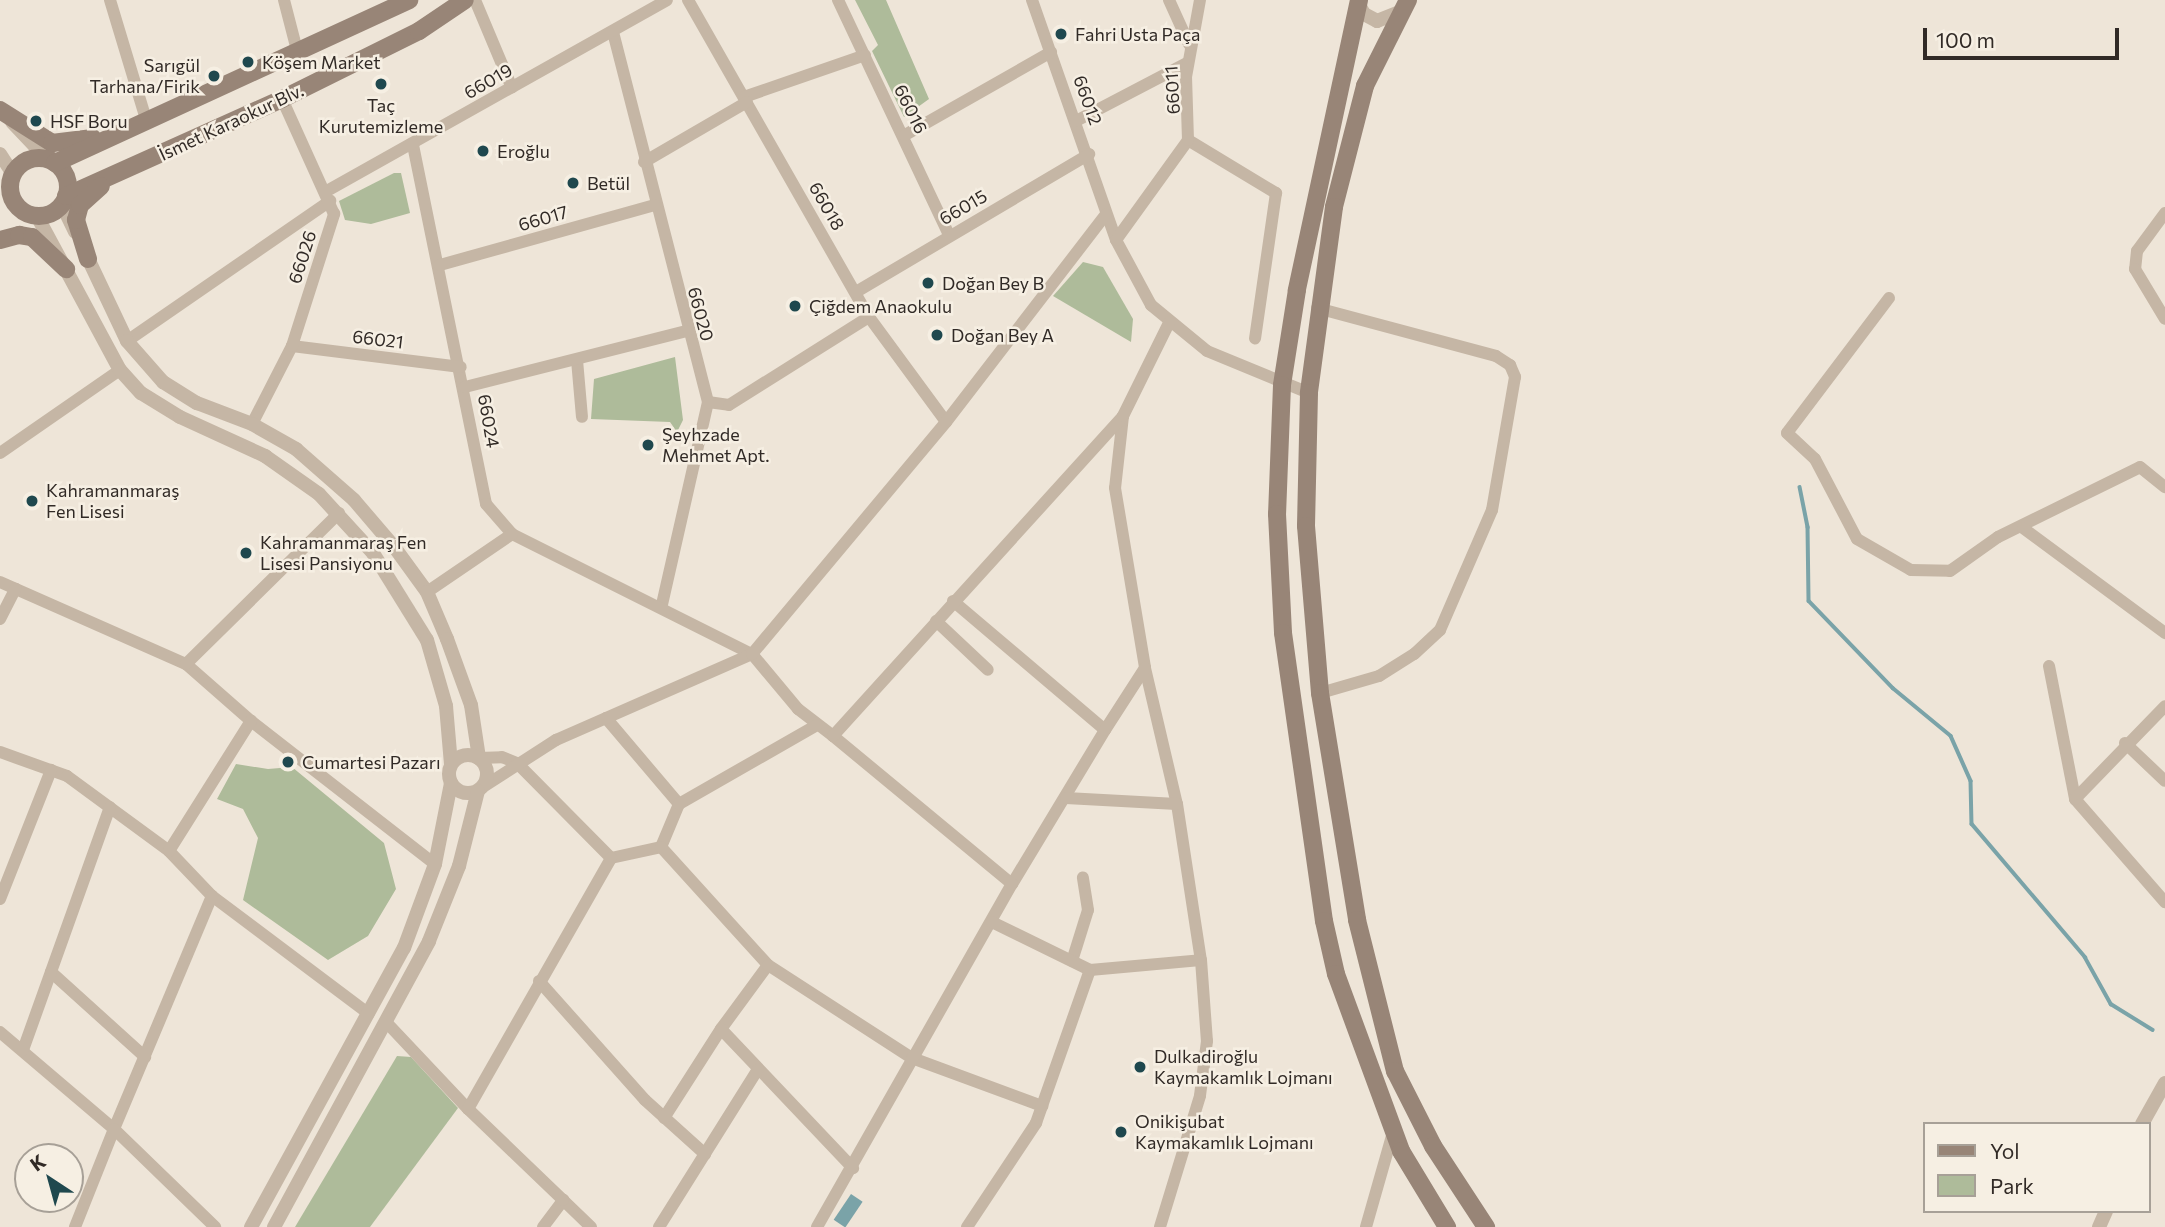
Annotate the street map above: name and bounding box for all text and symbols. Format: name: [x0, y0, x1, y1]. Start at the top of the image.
scale bar: [1927, 14, 2123, 58]
place label: Fahri Usta Paça: [1075, 23, 1201, 45]
marker: Fahri Usta Paça: [1053, 26, 1069, 42]
text: 100 m: [1936, 27, 1995, 52]
place label: Köşem Market: [262, 51, 381, 73]
marker: Köşem Market: [240, 54, 256, 70]
place label: Sarıgül Tarhana/Firik: [89, 55, 200, 98]
street label: 66019: [460, 59, 516, 103]
street label: 66011: [1160, 65, 1184, 115]
marker: Sarıgül Tarhana/Firik: [206, 68, 222, 84]
street label: 66012: [1069, 72, 1107, 128]
marker: Taç Kurutemizleme: [373, 76, 389, 92]
street label: İsmet Karaokur Blv.: [155, 79, 307, 165]
street label: 66016: [890, 81, 932, 137]
place label: Taç Kurutemizleme: [319, 95, 443, 138]
place label: HSF Boru: [50, 110, 127, 132]
marker: HSF Boru: [28, 113, 44, 129]
place label: Eroğlu: [497, 140, 550, 162]
marker: Eroğlu: [475, 143, 491, 159]
place label: Betül: [587, 172, 630, 194]
marker: Betül: [565, 175, 581, 191]
street label: 66018: [805, 178, 849, 234]
street label: 66015: [935, 185, 991, 229]
street label: 66017: [516, 201, 570, 235]
street label: 66026: [283, 228, 321, 286]
place label: Doğan Bey B: [942, 272, 1044, 294]
marker: Doğan Bey B: [920, 275, 936, 291]
street label: 66020: [683, 285, 719, 343]
place label: Çiğdem Anaokulu: [809, 295, 952, 317]
marker: Çiğdem Anaokulu: [787, 298, 803, 314]
place label: Doğan Bey A: [951, 324, 1054, 346]
street label: 66021: [351, 325, 405, 353]
marker: Doğan Bey A: [929, 327, 945, 343]
street label: 66024: [474, 393, 504, 449]
place label: Şeyhzade Mehmet Apt.: [662, 424, 769, 466]
marker: Şeyhzade Mehmet Apt.: [640, 437, 656, 453]
place label: Kahramanmaraş Fen Lisesi: [46, 480, 179, 522]
marker: Kahramanmaraş Fen Lisesi: [24, 493, 40, 509]
place label: Kahramanmaraş Fen Lisesi Pansiyonu: [260, 532, 427, 574]
marker: Kahramanmaraş Fen Lisesi Pansiyonu: [238, 545, 254, 561]
place label: Cumartesi Pazarı: [302, 751, 441, 773]
marker: Cumartesi Pazarı: [280, 754, 296, 770]
place label: Dulkadiroğlu Kaymakamlık Lojmanı: [1154, 1046, 1333, 1088]
marker: Dulkadiroğlu Kaymakamlık Lojmanı: [1132, 1059, 1148, 1075]
place label: Onikişubat Kaymakamlık Lojmanı: [1135, 1111, 1314, 1154]
legend: [1924, 1122, 2151, 1213]
marker: Onikişubat Kaymakamlık Lojmanı: [1113, 1124, 1129, 1140]
text: Yol: [1990, 1138, 2020, 1163]
north arrow: [14, 1143, 84, 1213]
text: K: [25, 1149, 50, 1175]
text: Park: [1990, 1173, 2034, 1198]

